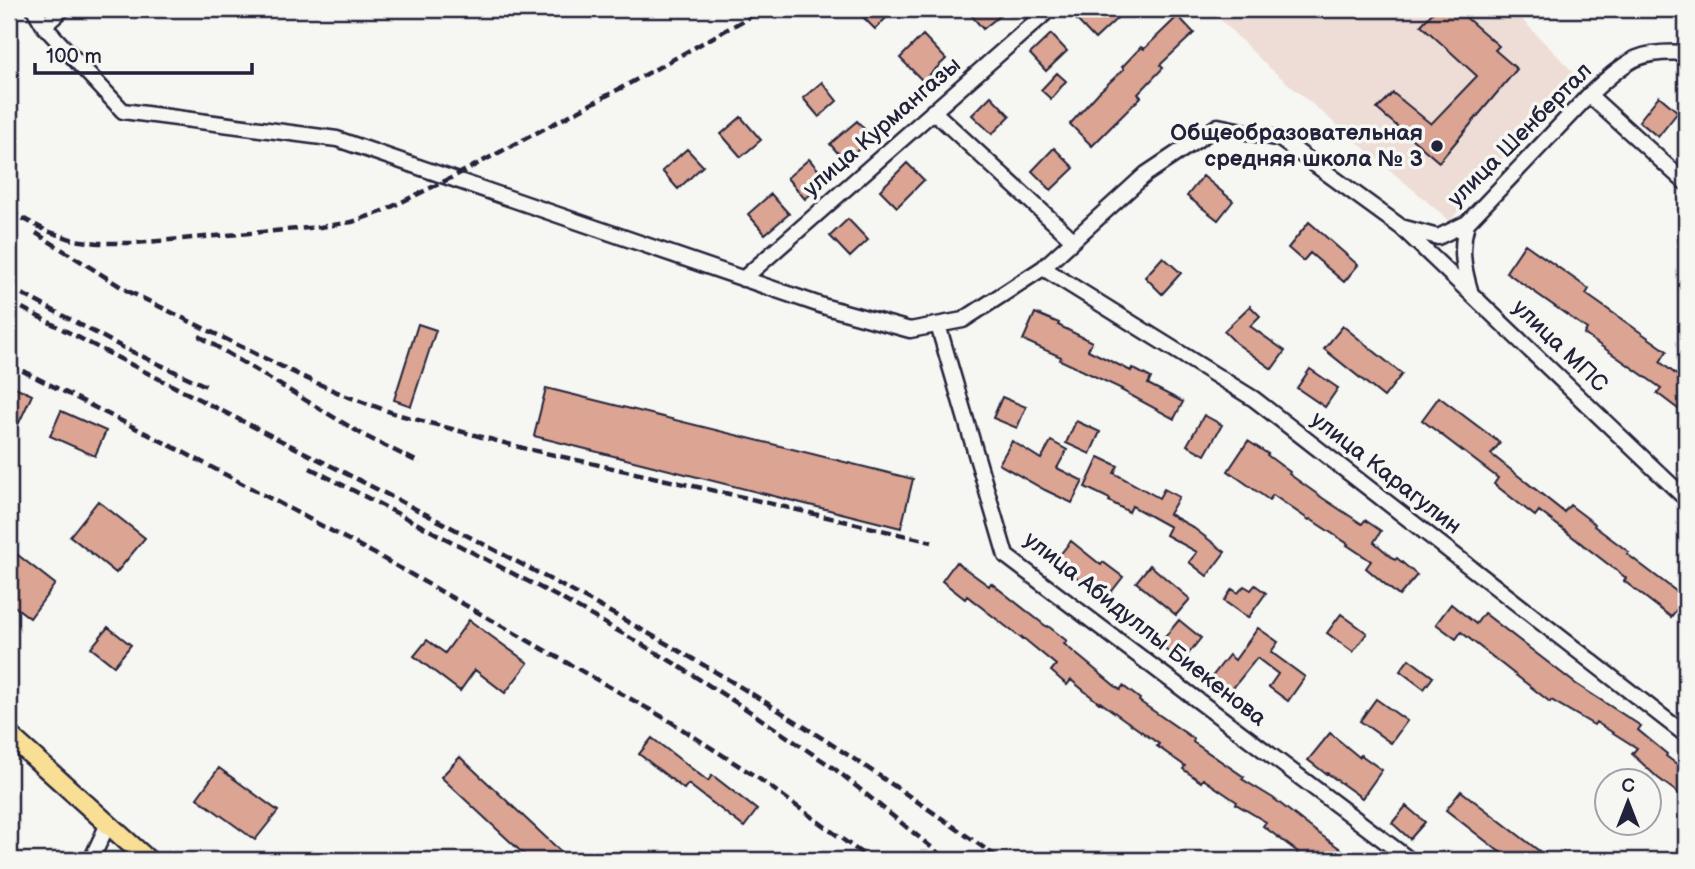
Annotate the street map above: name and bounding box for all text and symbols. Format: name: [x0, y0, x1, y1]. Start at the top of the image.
scale bar: [35, 32, 252, 76]
text: 100 m: [46, 44, 102, 69]
street label: улица Курмангазы: [797, 51, 967, 203]
street label: улица Шенбертал: [1442, 57, 1598, 213]
place label: Общеобразовательная средняя школа № 3: [1170, 119, 1423, 173]
marker: Общеобразовательная средняя школа № 3: [1429, 138, 1445, 154]
street label: улица МПС: [1506, 294, 1614, 399]
street label: улица Карагулин: [1305, 406, 1467, 540]
street label: улица Абидуллы Биекенова: [1018, 526, 1272, 733]
north arrow: [1594, 768, 1664, 838]
text: С: [1621, 775, 1635, 798]

